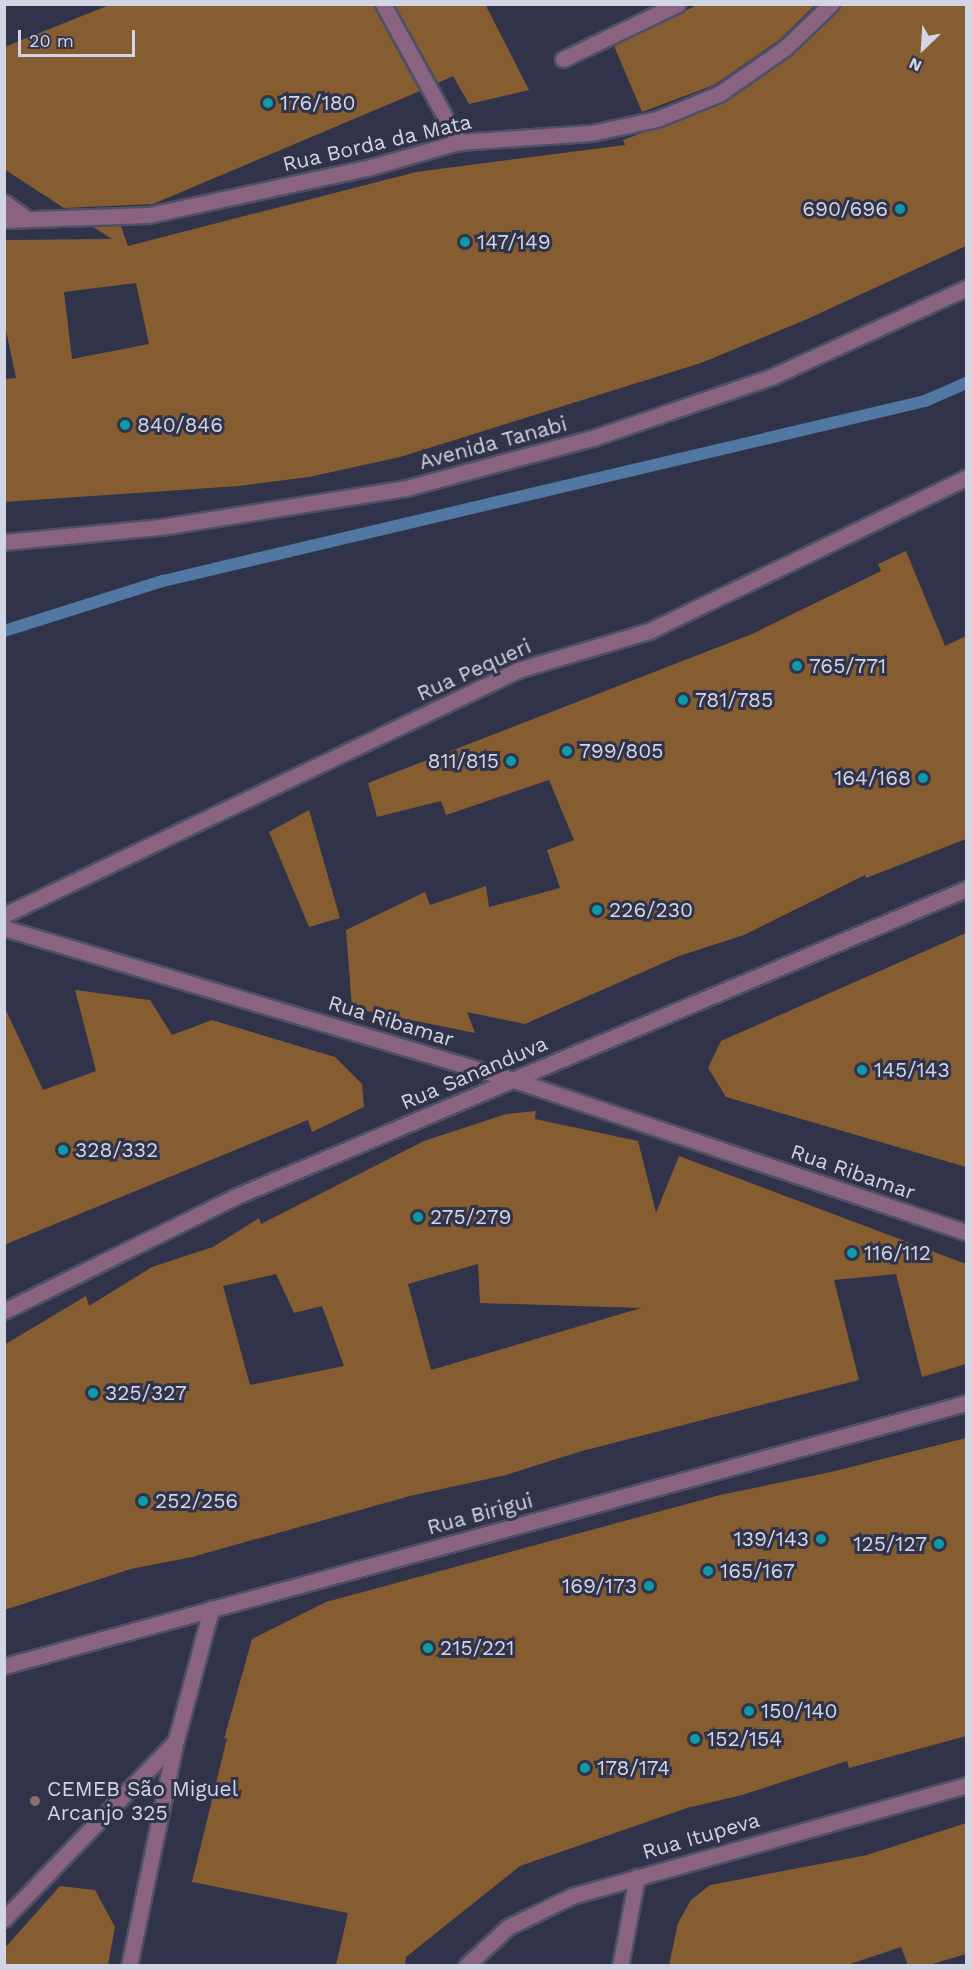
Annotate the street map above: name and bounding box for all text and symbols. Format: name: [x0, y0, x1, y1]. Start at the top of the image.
scale bar: [21, 18, 138, 56]
north arrow: [893, 18, 953, 78]
text: 20 m: [29, 30, 74, 51]
text: N: [906, 54, 925, 76]
place label: 176/180: [280, 90, 356, 116]
marker: 176/180: [261, 96, 275, 110]
street label: Rua Borda da Mata: [279, 109, 475, 177]
place label: 690/696: [802, 196, 888, 222]
marker: 690/696: [893, 202, 907, 216]
place label: 147/149: [477, 229, 551, 255]
marker: 147/149: [458, 235, 472, 249]
street label: Avenida Tanabi: [416, 411, 570, 475]
place label: 840/846: [137, 412, 223, 438]
marker: 840/846: [118, 418, 132, 432]
street label: Rua Pequeri: [413, 634, 535, 706]
place label: 765/771: [809, 653, 886, 679]
marker: 765/771: [790, 659, 804, 673]
place label: 781/785: [695, 687, 773, 713]
marker: 781/785: [676, 693, 690, 707]
place label: 799/805: [579, 738, 664, 764]
marker: 799/805: [560, 744, 574, 758]
place label: 811/815: [427, 748, 499, 774]
marker: 811/815: [504, 754, 518, 768]
place label: 164/168: [834, 765, 911, 791]
marker: 164/168: [916, 771, 930, 785]
place label: 226/230: [609, 897, 693, 923]
marker: 226/230: [590, 903, 604, 917]
street label: Rua Ribamar: [325, 990, 457, 1052]
street label: Rua Sananduva: [397, 1031, 551, 1115]
place label: 145/143: [874, 1057, 950, 1083]
marker: 145/143: [855, 1063, 869, 1077]
place label: 328/332: [75, 1137, 158, 1163]
street label: Rua Ribamar: [787, 1139, 919, 1205]
marker: 328/332: [56, 1143, 70, 1157]
place label: 275/279: [430, 1204, 512, 1230]
marker: 275/279: [411, 1210, 425, 1224]
place label: 116/112: [864, 1240, 931, 1266]
marker: 116/112: [845, 1246, 859, 1260]
place label: 325/327: [105, 1380, 187, 1406]
marker: 325/327: [86, 1386, 100, 1400]
place label: 252/256: [155, 1488, 238, 1514]
street label: Rua Birigui: [424, 1488, 536, 1540]
marker: 252/256: [136, 1494, 150, 1508]
place label: 139/143: [733, 1526, 809, 1552]
place label: 125/127: [853, 1531, 927, 1557]
marker: 139/143: [814, 1532, 828, 1546]
marker: 125/127: [932, 1537, 946, 1551]
place label: 165/167: [720, 1558, 795, 1584]
marker: 165/167: [701, 1564, 715, 1578]
place label: 169/173: [562, 1573, 637, 1599]
marker: 169/173: [642, 1579, 656, 1593]
place label: 215/221: [440, 1635, 515, 1661]
marker: 215/221: [421, 1641, 435, 1655]
place label: 150/140: [761, 1698, 837, 1724]
marker: 150/140: [742, 1704, 756, 1718]
place label: 152/154: [707, 1726, 782, 1752]
marker: 152/154: [688, 1732, 702, 1746]
place label: 178/174: [597, 1755, 670, 1781]
marker: 178/174: [578, 1761, 592, 1775]
place label: CEMEB São Miguel Arcanjo 325: [47, 1776, 238, 1826]
marker: CEMEB São Miguel Arcanjo 325: [28, 1794, 42, 1808]
street label: Rua Itupeva: [639, 1807, 763, 1865]

